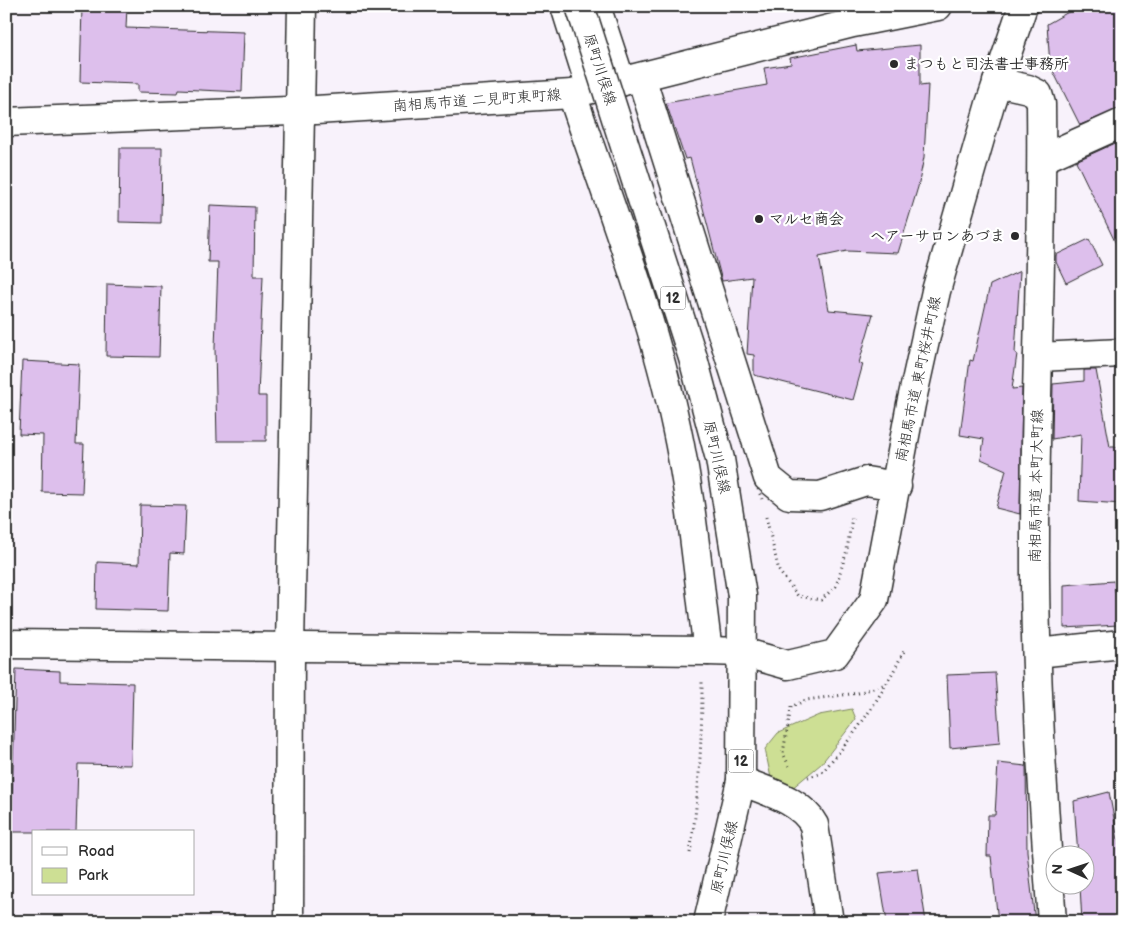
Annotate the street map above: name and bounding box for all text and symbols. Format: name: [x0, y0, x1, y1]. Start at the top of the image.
street label: 原町川俣線: [579, 31, 620, 108]
place label: まつもと司法書士事務所: [904, 55, 1069, 74]
marker: まつもと司法書士事務所: [888, 58, 900, 70]
street label: 南相馬市道 二見町東町線: [392, 85, 562, 116]
place label: マルセ商会: [769, 210, 844, 229]
marker: マルセ商会: [753, 213, 765, 225]
place label: ヘアーサロンあづま: [870, 227, 1005, 246]
marker: ヘアーサロンあづま: [1009, 230, 1021, 242]
road number: 12: [660, 286, 686, 310]
street label: 南相馬市道 東町桜井町線: [892, 294, 945, 464]
street label: 南相馬市道 本町大町線: [1026, 409, 1047, 563]
street label: 原町川俣線: [699, 418, 734, 496]
road number: 12: [728, 749, 754, 772]
street label: 原町川俣線: [707, 818, 742, 896]
legend: [32, 830, 195, 896]
text: Road: [78, 842, 114, 861]
north arrow: [1046, 846, 1096, 896]
text: N: [1049, 864, 1066, 875]
text: Park: [78, 866, 109, 885]

